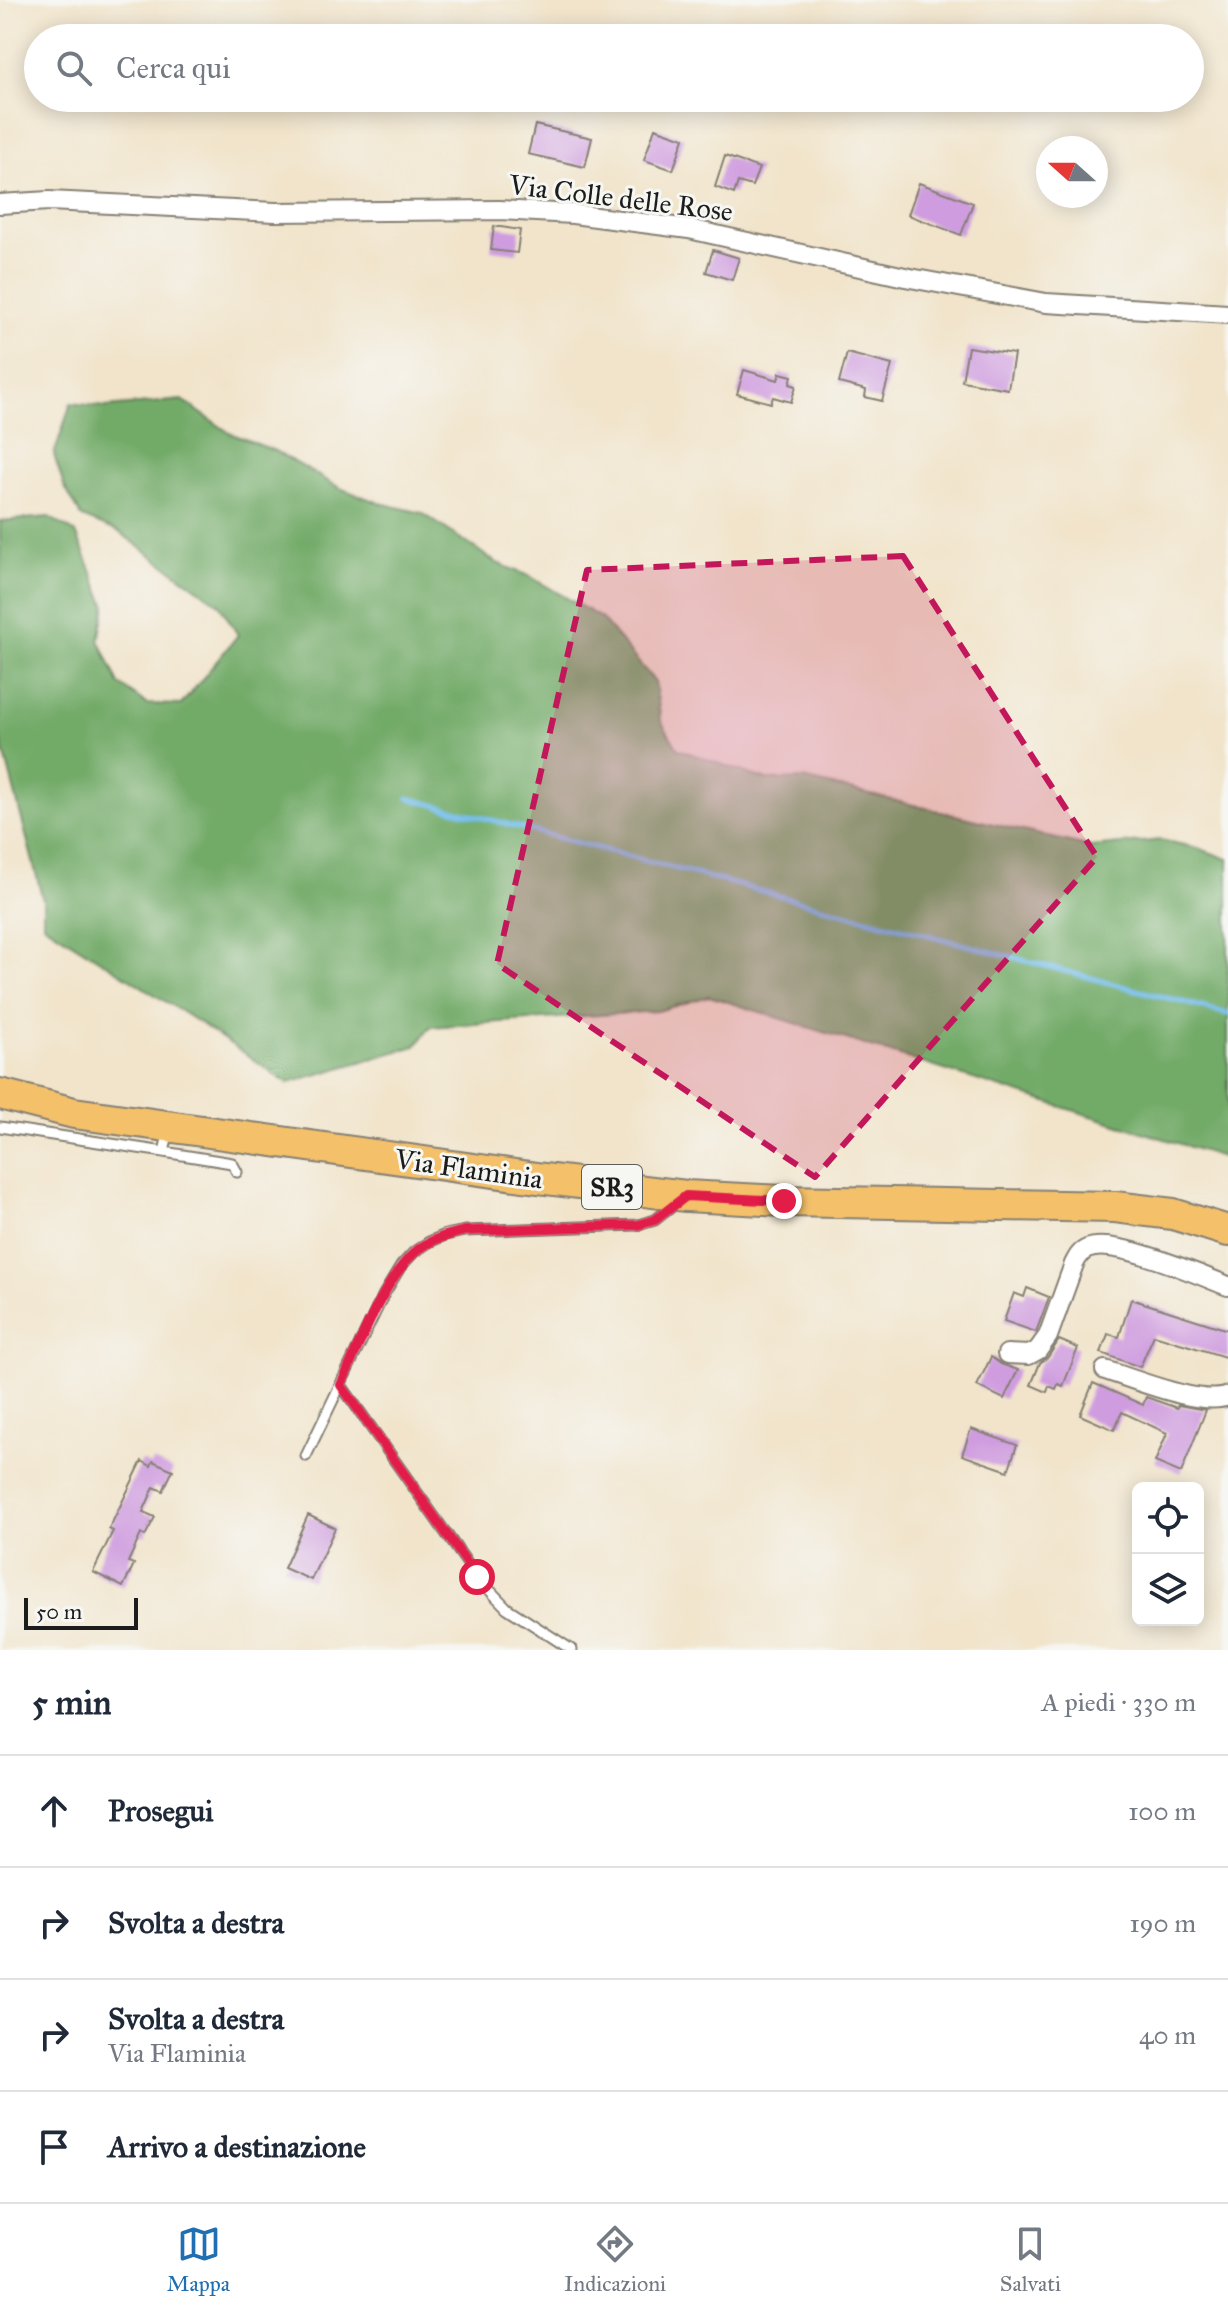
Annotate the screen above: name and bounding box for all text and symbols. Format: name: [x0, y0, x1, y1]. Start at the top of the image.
search box: [24, 24, 1204, 112]
icon: search: [52, 46, 96, 90]
text: Cerca qui: [116, 50, 230, 86]
north arrow: [1036, 136, 1108, 208]
street label: Via Colle delle Rose: [506, 167, 735, 229]
street label: Via Flaminia: [392, 1141, 545, 1197]
road number: SR3: [582, 1165, 642, 1209]
route end: [766, 1183, 802, 1219]
map controls: [1132, 1482, 1204, 1626]
button: locate: [1132, 1482, 1204, 1554]
button: layers: [1132, 1554, 1204, 1626]
route start: [459, 1559, 495, 1595]
scale bar: [24, 1594, 138, 1630]
text: 50 m: [36, 1598, 82, 1625]
text: 5 min: [32, 1682, 111, 1723]
text: A piedi · 330 m: [1042, 1686, 1196, 1718]
icon: ahead: [32, 1789, 76, 1833]
text: Prosegui: [108, 1793, 213, 1829]
text: 100 m: [1128, 1795, 1196, 1827]
icon: right: [32, 1901, 76, 1945]
text: Svolta a destra: [108, 1905, 284, 1941]
text: 190 m: [1129, 1907, 1196, 1939]
text: Svolta a destra: [108, 2001, 284, 2037]
icon: right: [32, 2013, 76, 2057]
text: 40 m: [1139, 2019, 1196, 2051]
text: Via Flaminia: [108, 2037, 246, 2069]
icon: arrive: [32, 2125, 76, 2169]
text: Arrivo a destinazione: [108, 2129, 366, 2165]
tab: Mappa: [167, 2222, 230, 2297]
tab: Indicazioni: [564, 2222, 666, 2297]
tab: Salvati: [1000, 2222, 1061, 2297]

